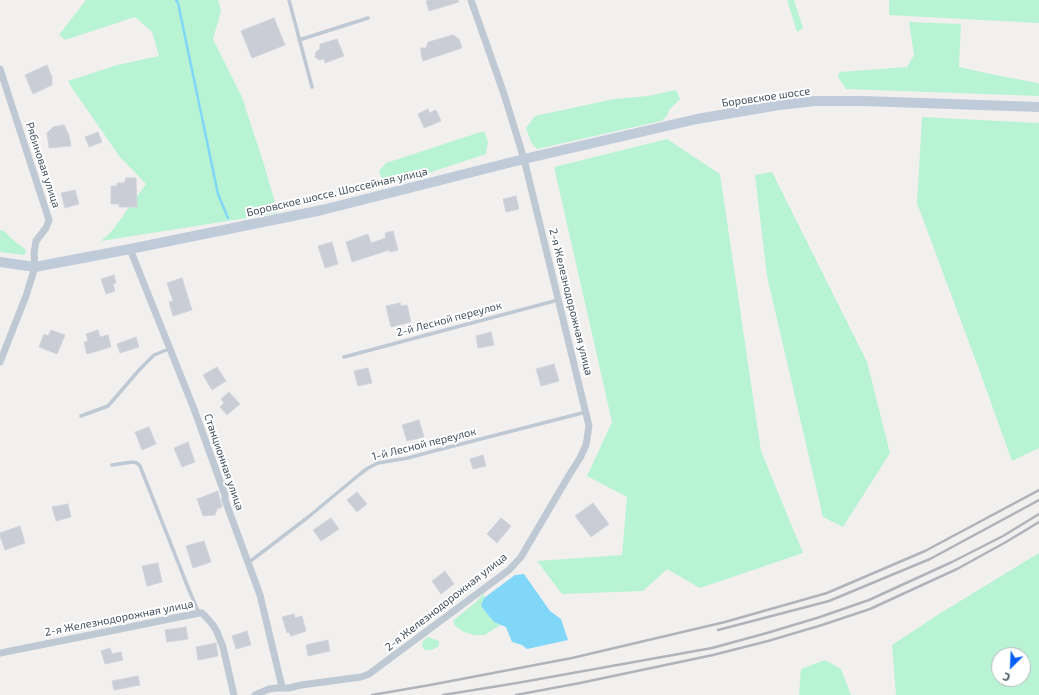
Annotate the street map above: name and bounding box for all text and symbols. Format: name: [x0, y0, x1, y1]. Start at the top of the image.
street label: Боровское шоссе: [721, 84, 811, 110]
street label: Рябиновая улица: [23, 121, 63, 209]
street label: Боровское шоссе, Шоссейная улица: [245, 165, 429, 219]
street label: 2-я Железнодорожная улица: [546, 227, 596, 377]
street label: 2-й Лесной переулок: [395, 299, 503, 339]
street label: Станционная улица: [201, 412, 247, 512]
street label: 1-й Лесной переулок: [371, 425, 477, 463]
street label: 2-я Железнодорожная улица: [382, 550, 510, 654]
street label: 2-я Железнодорожная улица: [44, 597, 194, 639]
north arrow: [991, 647, 1031, 687]
text: С: [1001, 670, 1012, 685]

